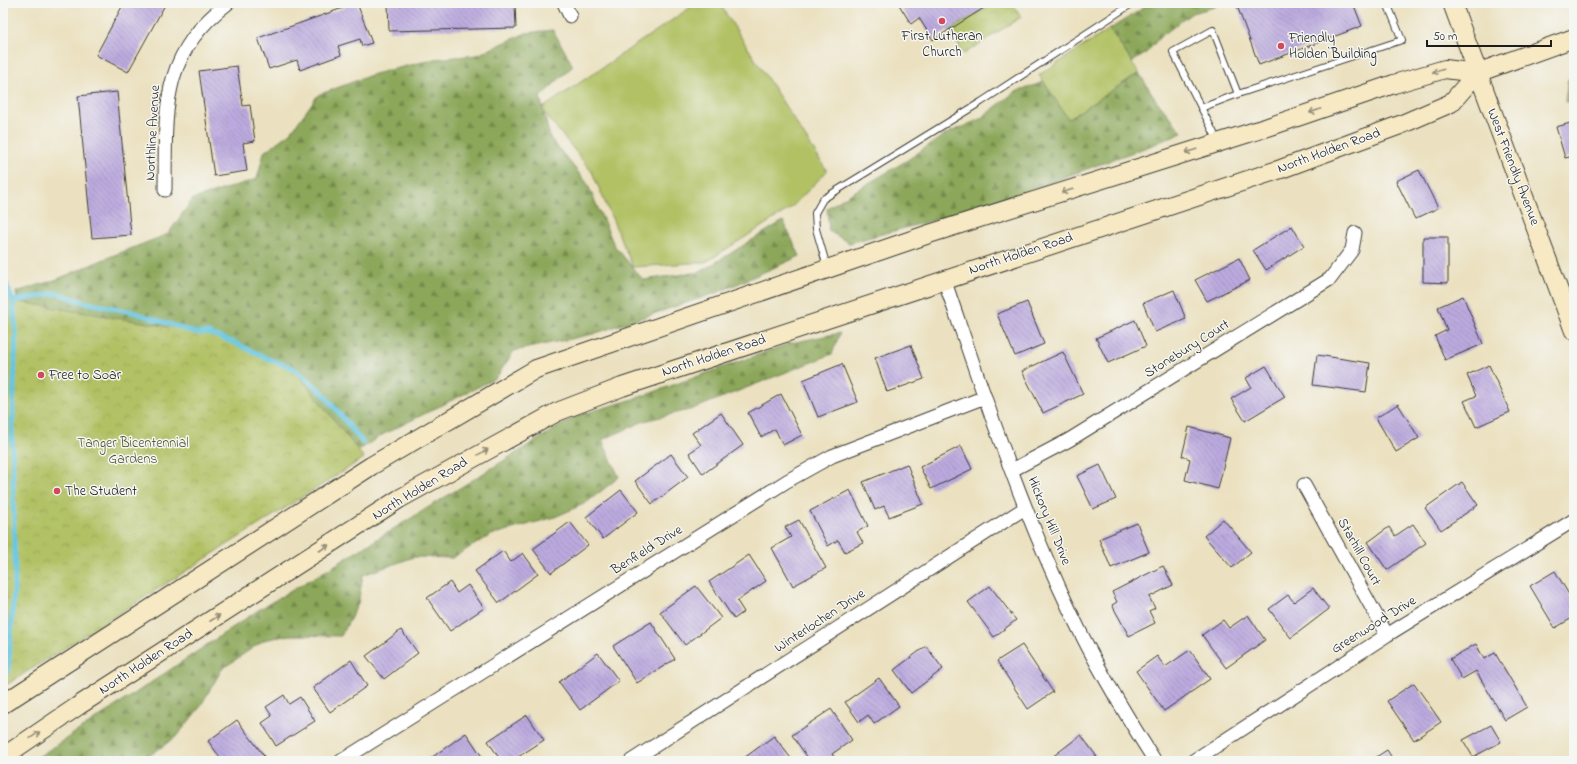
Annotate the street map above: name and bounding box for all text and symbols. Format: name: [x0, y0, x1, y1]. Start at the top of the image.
marker: First Lutheran Church: [937, 16, 947, 26]
scale bar: [1427, 22, 1551, 48]
place label: First Lutheran Church: [901, 26, 983, 63]
place label: Friendly Holden Building: [1288, 28, 1377, 66]
text: 50 m: [1433, 28, 1457, 46]
marker: Friendly Holden Building: [1276, 41, 1286, 51]
one-way arrow: [1432, 68, 1445, 75]
street label: Northline Avenue: [140, 84, 166, 181]
street label: West Friendly Avenue: [1480, 105, 1545, 230]
one-way arrow: [1308, 108, 1321, 115]
street label: North Holden Road: [1275, 123, 1384, 179]
one-way arrow: [1185, 148, 1198, 155]
one-way arrow: [1061, 187, 1073, 195]
street label: North Holden Road: [966, 227, 1076, 281]
street label: Stonebury Court: [1140, 314, 1235, 384]
street label: North Holden Road: [659, 329, 769, 383]
place label: Free to Soar: [48, 365, 122, 386]
marker: Free to Soar: [36, 370, 46, 380]
park label: Tanger Bicentennial Gardens: [77, 433, 189, 470]
one-way arrow: [477, 447, 489, 455]
street label: North Holden Road: [368, 452, 472, 526]
street label: Hickory Hill Drive: [1021, 473, 1077, 570]
place label: The Student: [65, 481, 137, 502]
marker: The Student: [52, 486, 62, 496]
street label: Starhill Court: [1332, 514, 1386, 590]
street label: Benfield Drive: [606, 519, 687, 581]
one-way arrow: [318, 544, 329, 552]
street label: Winterlochen Drive: [770, 583, 870, 658]
street label: Greenwood Drive: [1327, 590, 1421, 660]
one-way arrow: [209, 614, 220, 622]
street label: North Holden Road: [95, 624, 197, 700]
one-way arrow: [30, 731, 41, 739]

